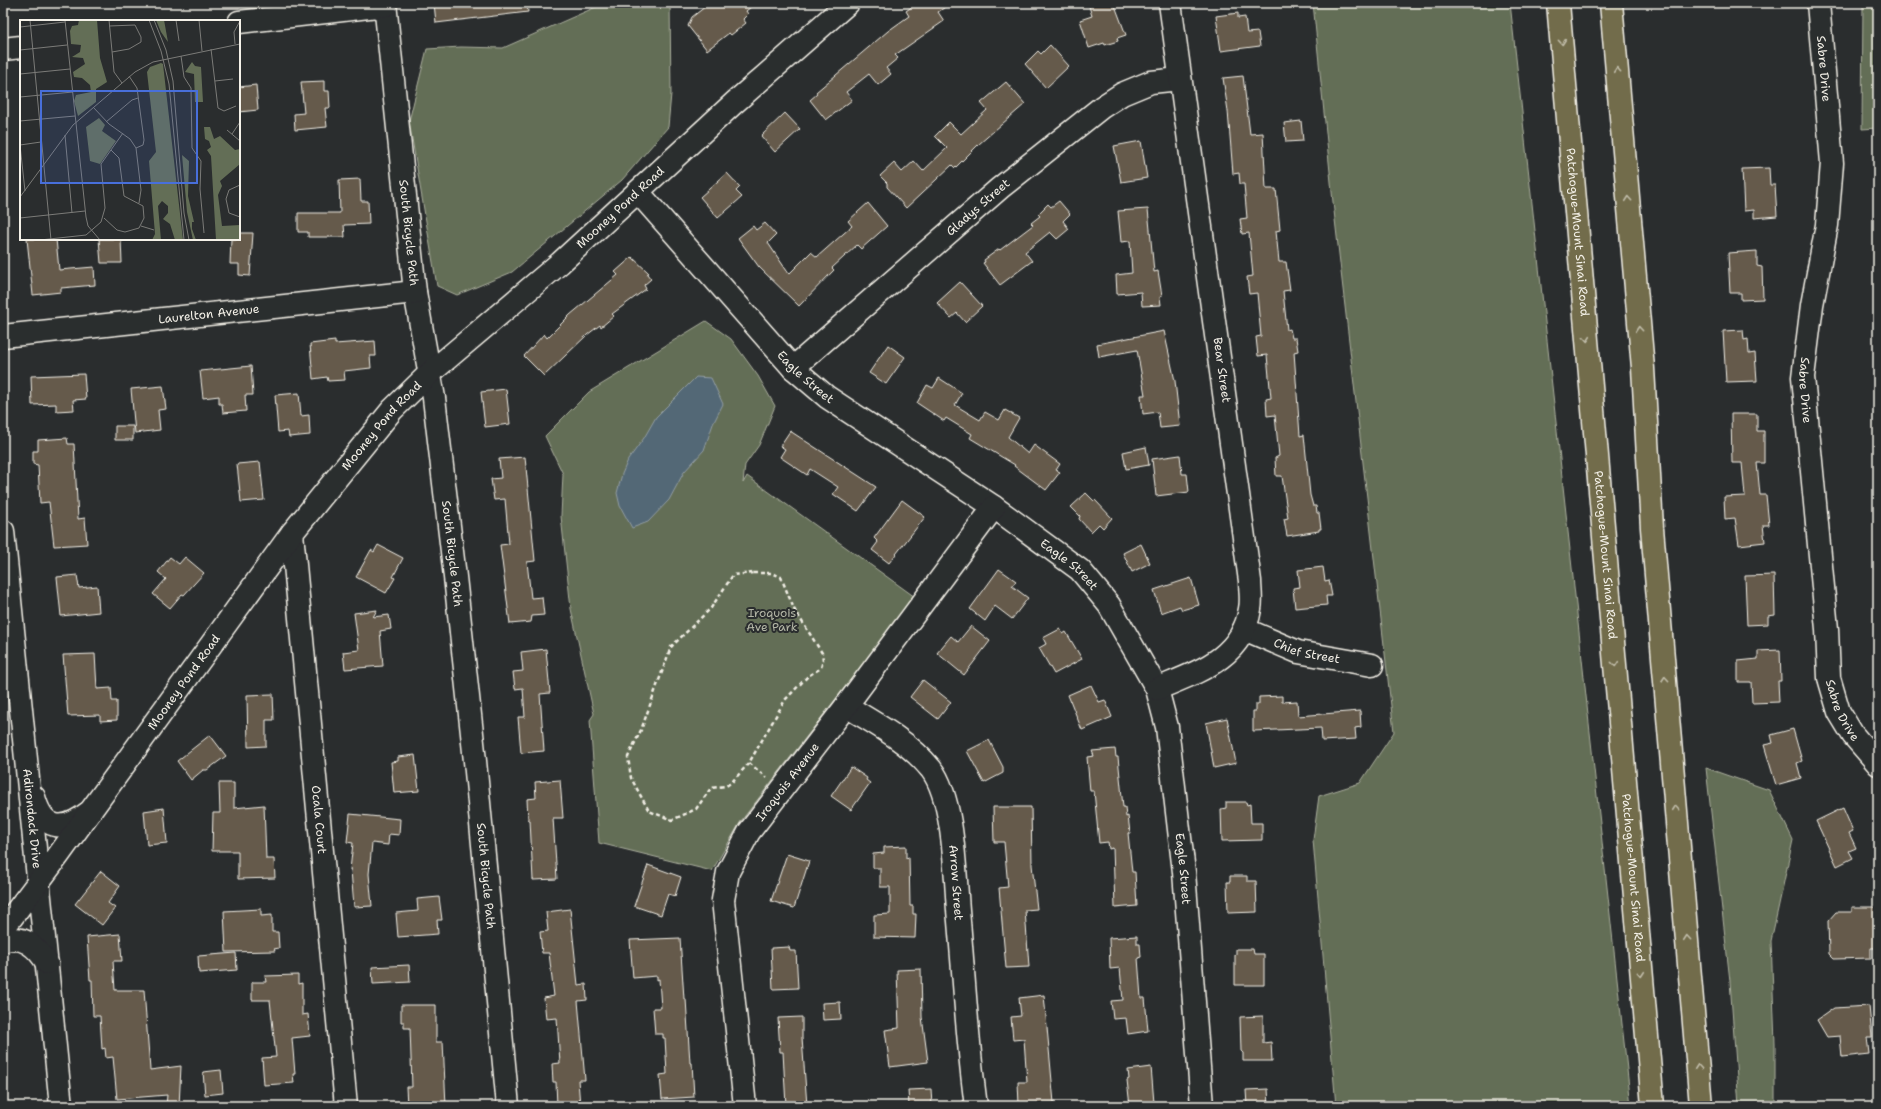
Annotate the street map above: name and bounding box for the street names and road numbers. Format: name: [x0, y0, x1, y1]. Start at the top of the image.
street label: Sabre Drive: [1813, 35, 1835, 103]
street label: Patchogue-Mount Sinai Road: [1563, 147, 1593, 317]
street label: Mooney Pond Road: [573, 163, 668, 252]
street label: Gladys Street: [943, 175, 1013, 239]
street label: South Bicycle Path: [395, 179, 422, 287]
street label: Laurelton Avenue: [157, 301, 260, 327]
street label: Bear Street: [1209, 336, 1235, 404]
street label: Eagle Street: [774, 347, 837, 407]
street label: Sabre Drive: [1795, 356, 1815, 424]
street label: Mooney Pond Road: [338, 377, 425, 474]
street label: Patchogue-Mount Sinai Road: [1590, 470, 1621, 640]
street label: South Bicycle Path: [438, 500, 466, 608]
street label: Eagle Street: [1037, 535, 1101, 594]
street label: Mooney Pond Road: [144, 631, 224, 733]
street label: Chief Street: [1271, 635, 1341, 667]
street label: Sabre Drive: [1822, 678, 1863, 745]
street label: Iroquois Avenue: [752, 739, 823, 825]
street label: Adirondack Drive: [19, 768, 45, 870]
street label: Ocala Court: [308, 785, 330, 855]
street label: Patchogue-Mount Sinai Road: [1618, 793, 1649, 963]
street label: South Bicycle Path: [473, 822, 499, 930]
street label: Eagle Street: [1172, 832, 1194, 905]
street label: Arrow Street: [945, 844, 967, 921]

